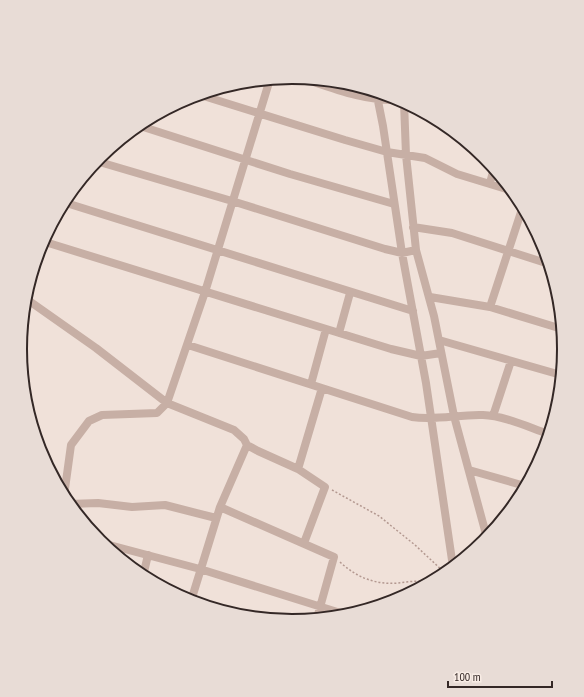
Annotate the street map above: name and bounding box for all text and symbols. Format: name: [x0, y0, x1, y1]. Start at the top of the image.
scale bar: [448, 663, 552, 689]
text: 100 m: [454, 669, 481, 684]

